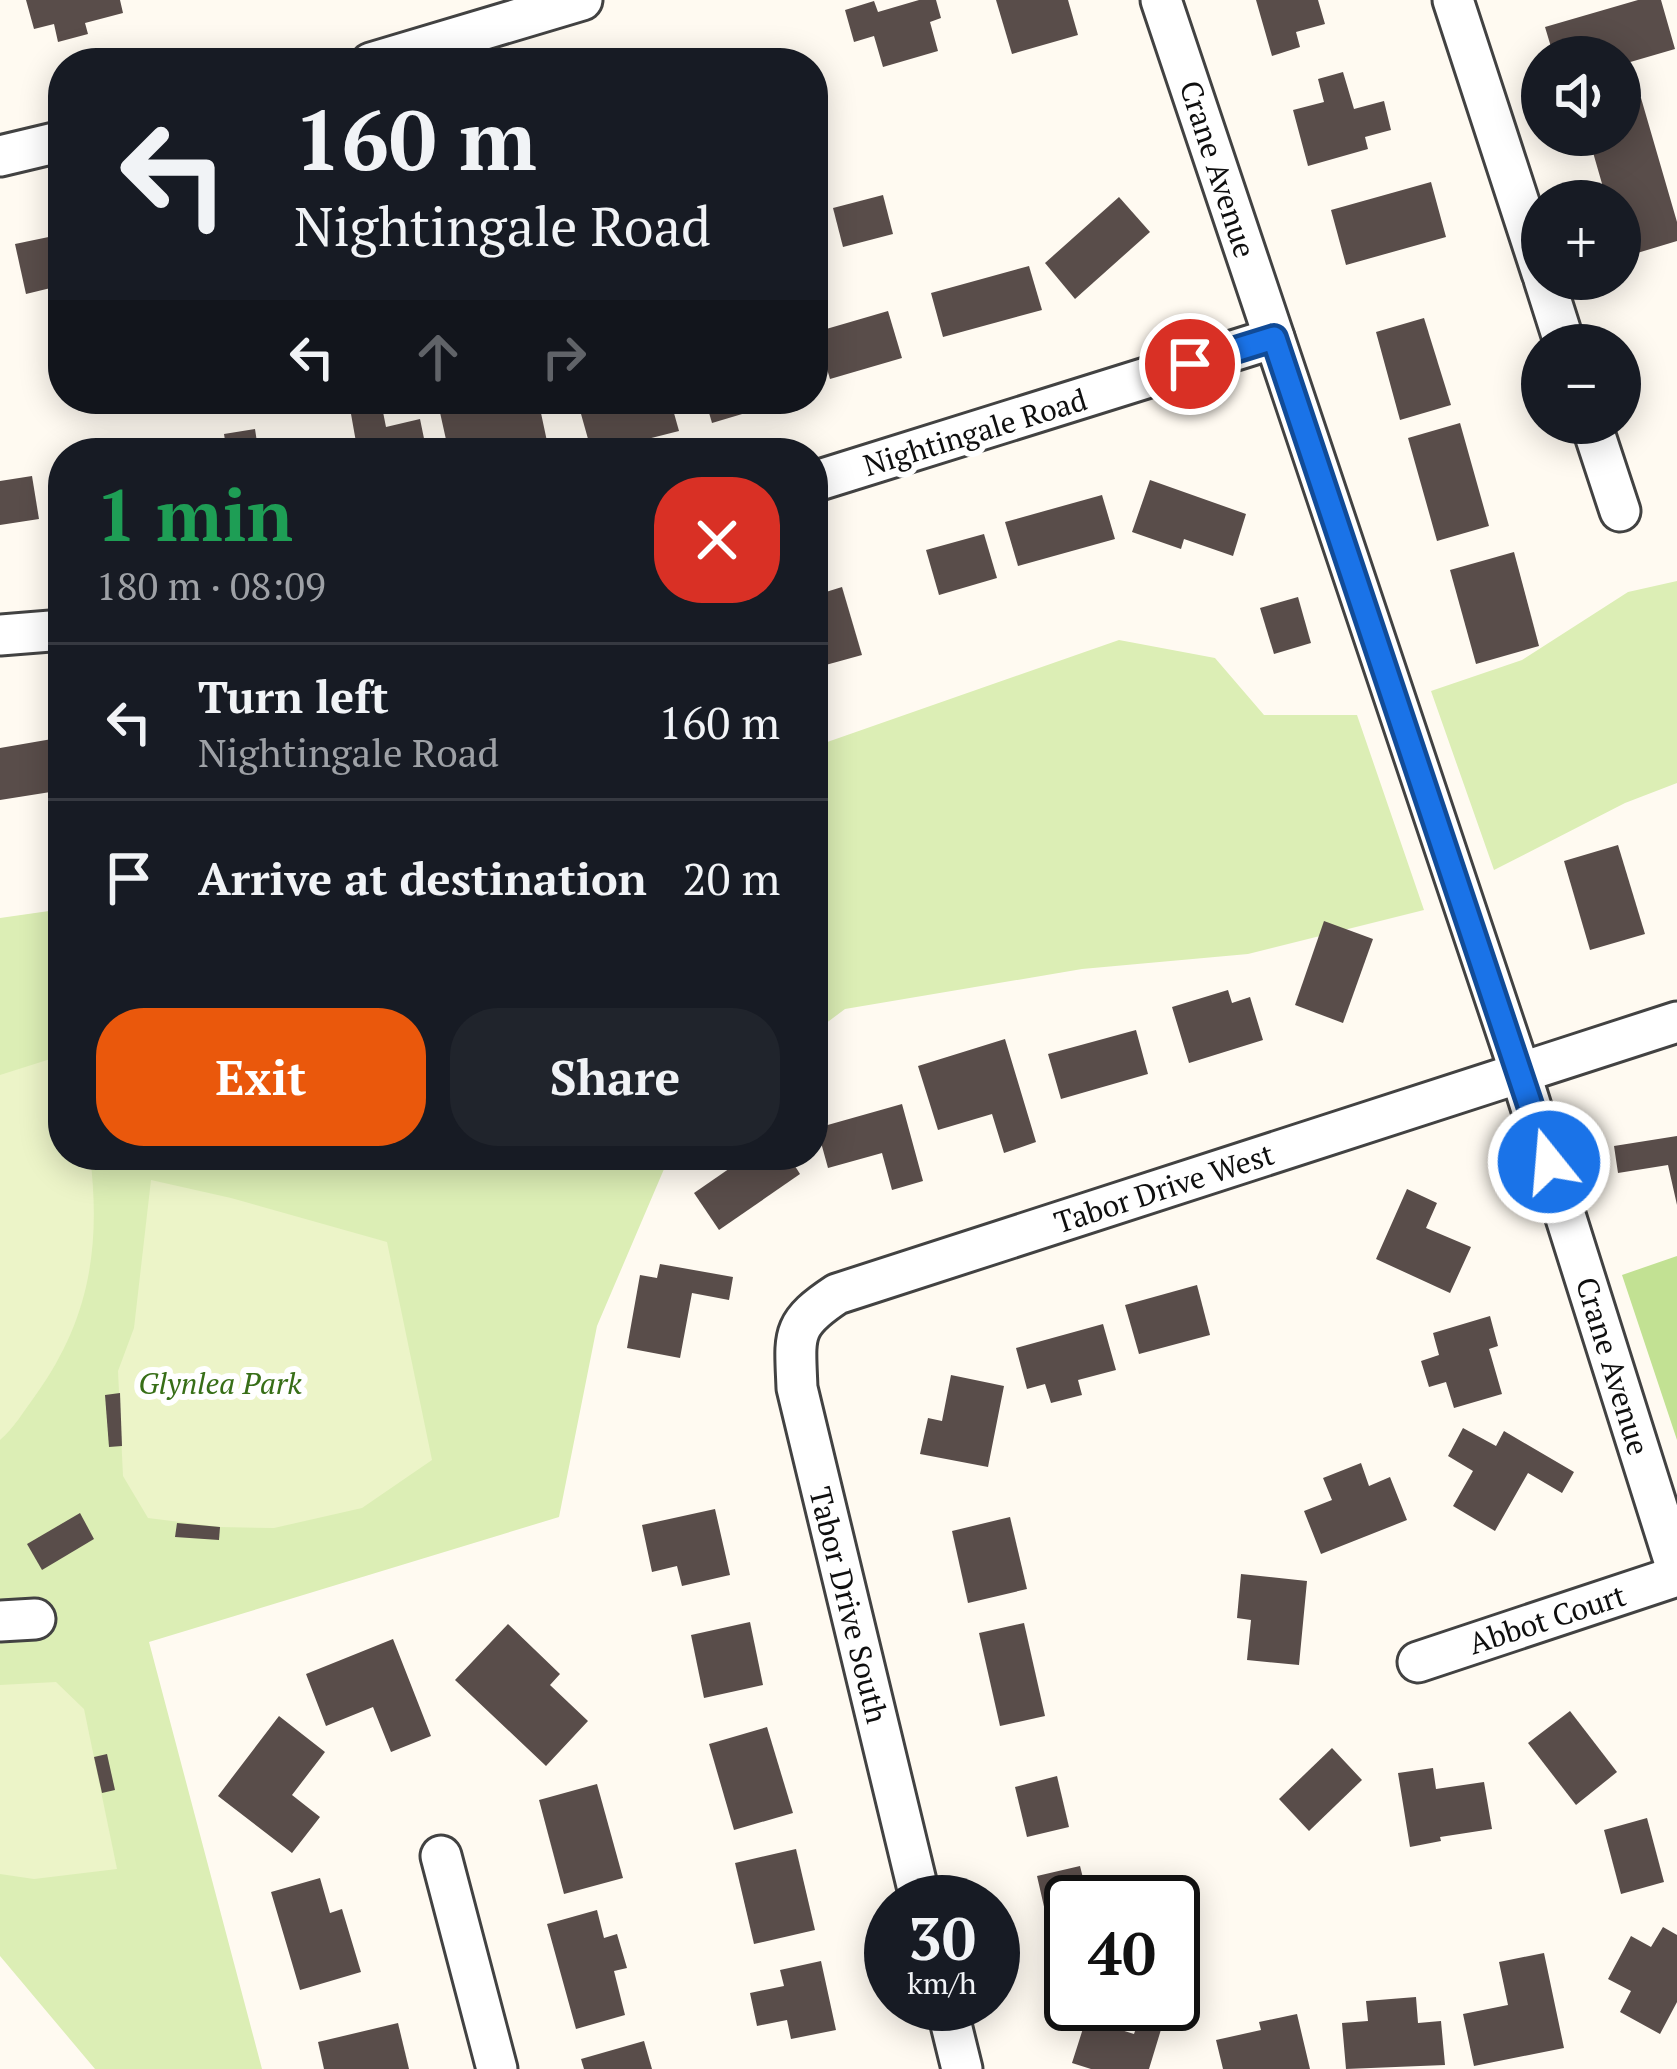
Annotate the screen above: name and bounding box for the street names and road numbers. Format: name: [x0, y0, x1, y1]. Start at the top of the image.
street label: Crane Avenue: [1171, 75, 1265, 263]
street label: Nightingale Road: [858, 379, 1092, 485]
street label: Tabor Drive West: [1049, 1134, 1279, 1242]
street label: Crane Avenue: [1567, 1272, 1659, 1460]
street label: Tabor Drive South: [800, 1483, 898, 1728]
street label: Abbot Court: [1463, 1575, 1631, 1663]

